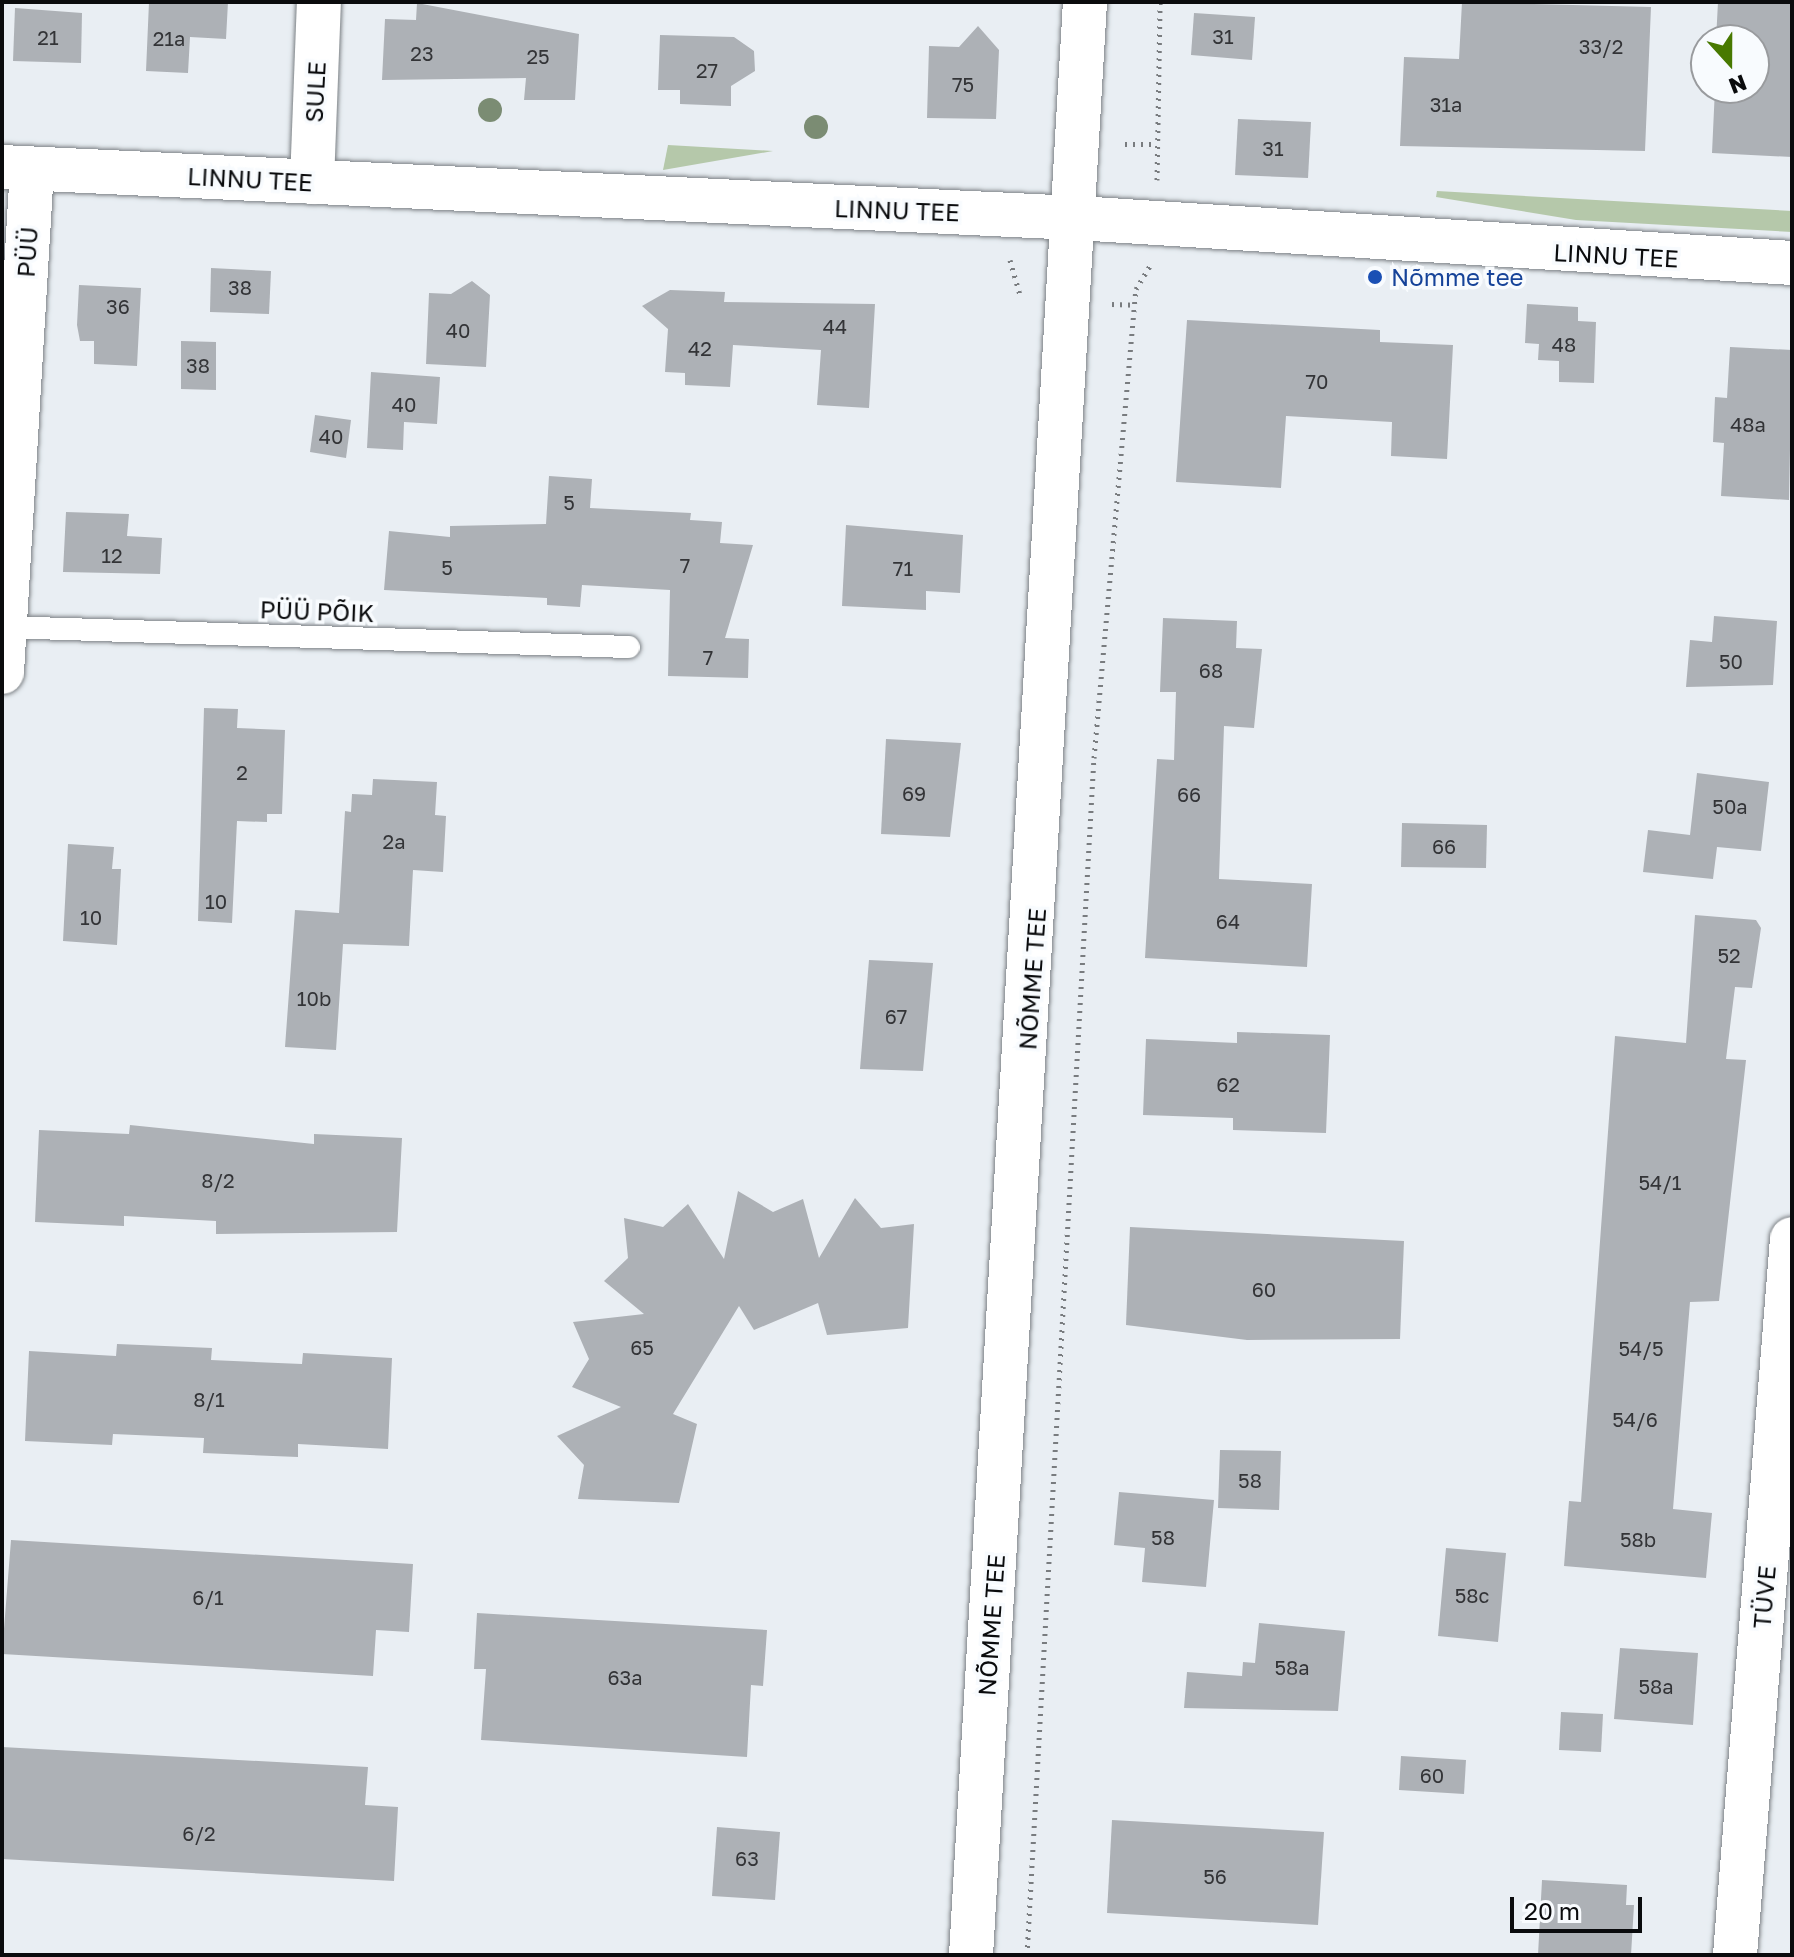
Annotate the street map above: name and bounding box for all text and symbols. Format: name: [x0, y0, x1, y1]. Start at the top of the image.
house number: 31: [1212, 24, 1234, 48]
north arrow: [1690, 24, 1770, 104]
house number: 21: [37, 25, 59, 49]
house number: 21a: [153, 26, 185, 50]
house number: 33/2: [1579, 34, 1623, 58]
house number: 23: [410, 41, 434, 65]
house number: 25: [526, 44, 550, 68]
house number: 27: [696, 58, 718, 82]
street label: SULE: [299, 61, 331, 123]
text: N: [1725, 69, 1751, 101]
house number: 75: [952, 72, 974, 96]
house number: 31a: [1430, 92, 1462, 116]
house number: 31: [1262, 136, 1284, 160]
street label: LINNU TEE: [187, 161, 313, 197]
street label: LINNU TEE: [834, 193, 960, 227]
street label: PÜÜ: [11, 226, 43, 278]
street label: LINNU TEE: [1553, 237, 1679, 273]
place label: Nõmme tee: [1391, 263, 1523, 291]
marker: Nõmme tee: [1366, 268, 1384, 286]
house number: 38: [228, 275, 252, 299]
house number: 36: [106, 294, 130, 318]
house number: 44: [823, 314, 847, 338]
house number: 40: [446, 318, 470, 342]
house number: 48: [1552, 332, 1576, 356]
house number: 42: [688, 336, 712, 360]
house number: 38: [186, 353, 210, 377]
house number: 70: [1306, 369, 1328, 393]
house number: 40: [392, 392, 416, 416]
house number: 48a: [1730, 412, 1766, 436]
house number: 40: [319, 424, 343, 448]
house number: 5: [563, 490, 575, 514]
house number: 12: [101, 543, 123, 567]
house number: 7: [680, 553, 690, 577]
house number: 5: [441, 555, 453, 579]
house number: 71: [893, 556, 913, 580]
street label: PÜÜ PÕIK: [259, 595, 375, 627]
house number: 7: [703, 645, 713, 669]
house number: 50: [1719, 649, 1743, 673]
house number: 68: [1199, 658, 1223, 682]
house number: 2: [236, 760, 248, 784]
house number: 69: [902, 781, 926, 805]
house number: 66: [1177, 782, 1201, 806]
house number: 50a: [1712, 794, 1748, 818]
house number: 2a: [383, 829, 405, 853]
house number: 66: [1432, 834, 1456, 858]
house number: 10: [205, 889, 227, 913]
house number: 10: [80, 905, 102, 929]
street label: NÕMME TEE: [1013, 907, 1051, 1051]
house number: 64: [1216, 909, 1240, 933]
house number: 52: [1717, 943, 1741, 967]
house number: 10b: [297, 986, 331, 1010]
house number: 67: [885, 1004, 907, 1028]
house number: 62: [1216, 1072, 1240, 1096]
house number: 8/2: [201, 1168, 235, 1192]
house number: 54/1: [1638, 1170, 1682, 1194]
house number: 60: [1252, 1277, 1276, 1301]
house number: 65: [630, 1335, 654, 1359]
house number: 54/5: [1619, 1336, 1663, 1360]
house number: 8/1: [193, 1387, 225, 1411]
house number: 54/6: [1612, 1407, 1658, 1431]
house number: 58: [1238, 1468, 1262, 1492]
house number: 58: [1151, 1525, 1175, 1549]
house number: 58b: [1620, 1527, 1656, 1551]
street label: NÕMME TEE: [972, 1553, 1010, 1697]
street label: TÜVE: [1747, 1564, 1781, 1630]
house number: 58c: [1455, 1583, 1489, 1607]
house number: 6/1: [192, 1585, 224, 1609]
house number: 58a: [1274, 1655, 1310, 1679]
house number: 63a: [607, 1665, 643, 1689]
house number: 58a: [1638, 1674, 1674, 1698]
house number: 60: [1420, 1763, 1444, 1787]
house number: 6/2: [182, 1821, 216, 1845]
house number: 63: [735, 1846, 759, 1870]
house number: 56: [1203, 1864, 1227, 1888]
scale bar: [1514, 1881, 1646, 1931]
text: 20 m: [1524, 1896, 1580, 1925]

